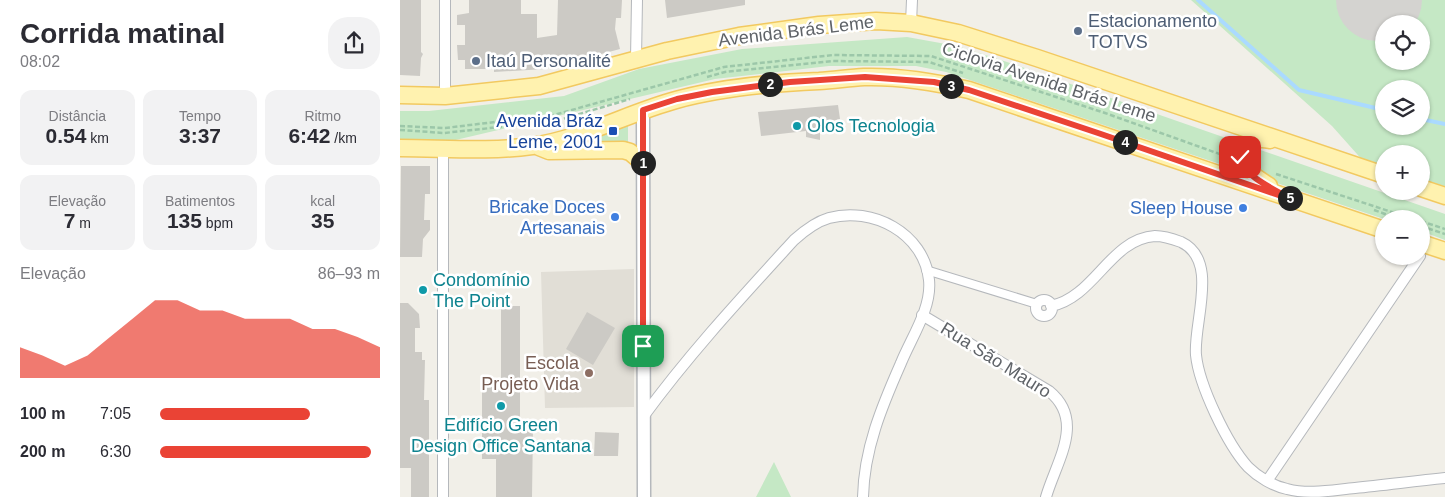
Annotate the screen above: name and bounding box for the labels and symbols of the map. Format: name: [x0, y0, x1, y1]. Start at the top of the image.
place label: Estacionamento TOTVS: [1088, 11, 1217, 52]
street label: Avenida Brás Leme: [717, 12, 875, 50]
marker: Estacionamento TOTVS: [1072, 25, 1084, 37]
street label: Ciclovia Avenida Brás Leme: [939, 38, 1159, 126]
place label: Itaú Personalité: [486, 51, 611, 71]
marker: Itaú Personalité: [470, 55, 482, 67]
pin: 2: [758, 72, 782, 96]
pin: 3: [938, 74, 964, 98]
place label: Avenida Bráz Leme, 2001: [496, 111, 603, 152]
place label: Olos Tecnologia: [807, 116, 936, 136]
marker: Olos Tecnologia: [791, 120, 803, 132]
marker: Avenida Bráz Leme, 2001: [607, 125, 619, 137]
pin: 4: [1112, 130, 1138, 154]
pin: [1219, 136, 1261, 178]
pin: 1: [630, 150, 656, 176]
pin: 5: [1278, 186, 1302, 210]
place label: Bricake Doces Artesanais: [489, 197, 605, 238]
place label: Sleep House: [1130, 198, 1233, 218]
marker: Sleep House: [1237, 202, 1249, 214]
marker: Bricake Doces Artesanais: [609, 211, 621, 223]
place label: Condomínio The Point: [433, 270, 530, 311]
marker: Condomínio The Point: [417, 284, 429, 296]
street label: Rua São Mauro: [937, 318, 1055, 402]
pin: [622, 325, 664, 367]
place label: Escola Projeto Vida: [481, 353, 580, 394]
marker: Escola Projeto Vida: [583, 367, 595, 379]
marker: Edifício Green Design Office Santana: [495, 400, 507, 412]
place label: Edifício Green Design Office Santana: [411, 415, 592, 456]

